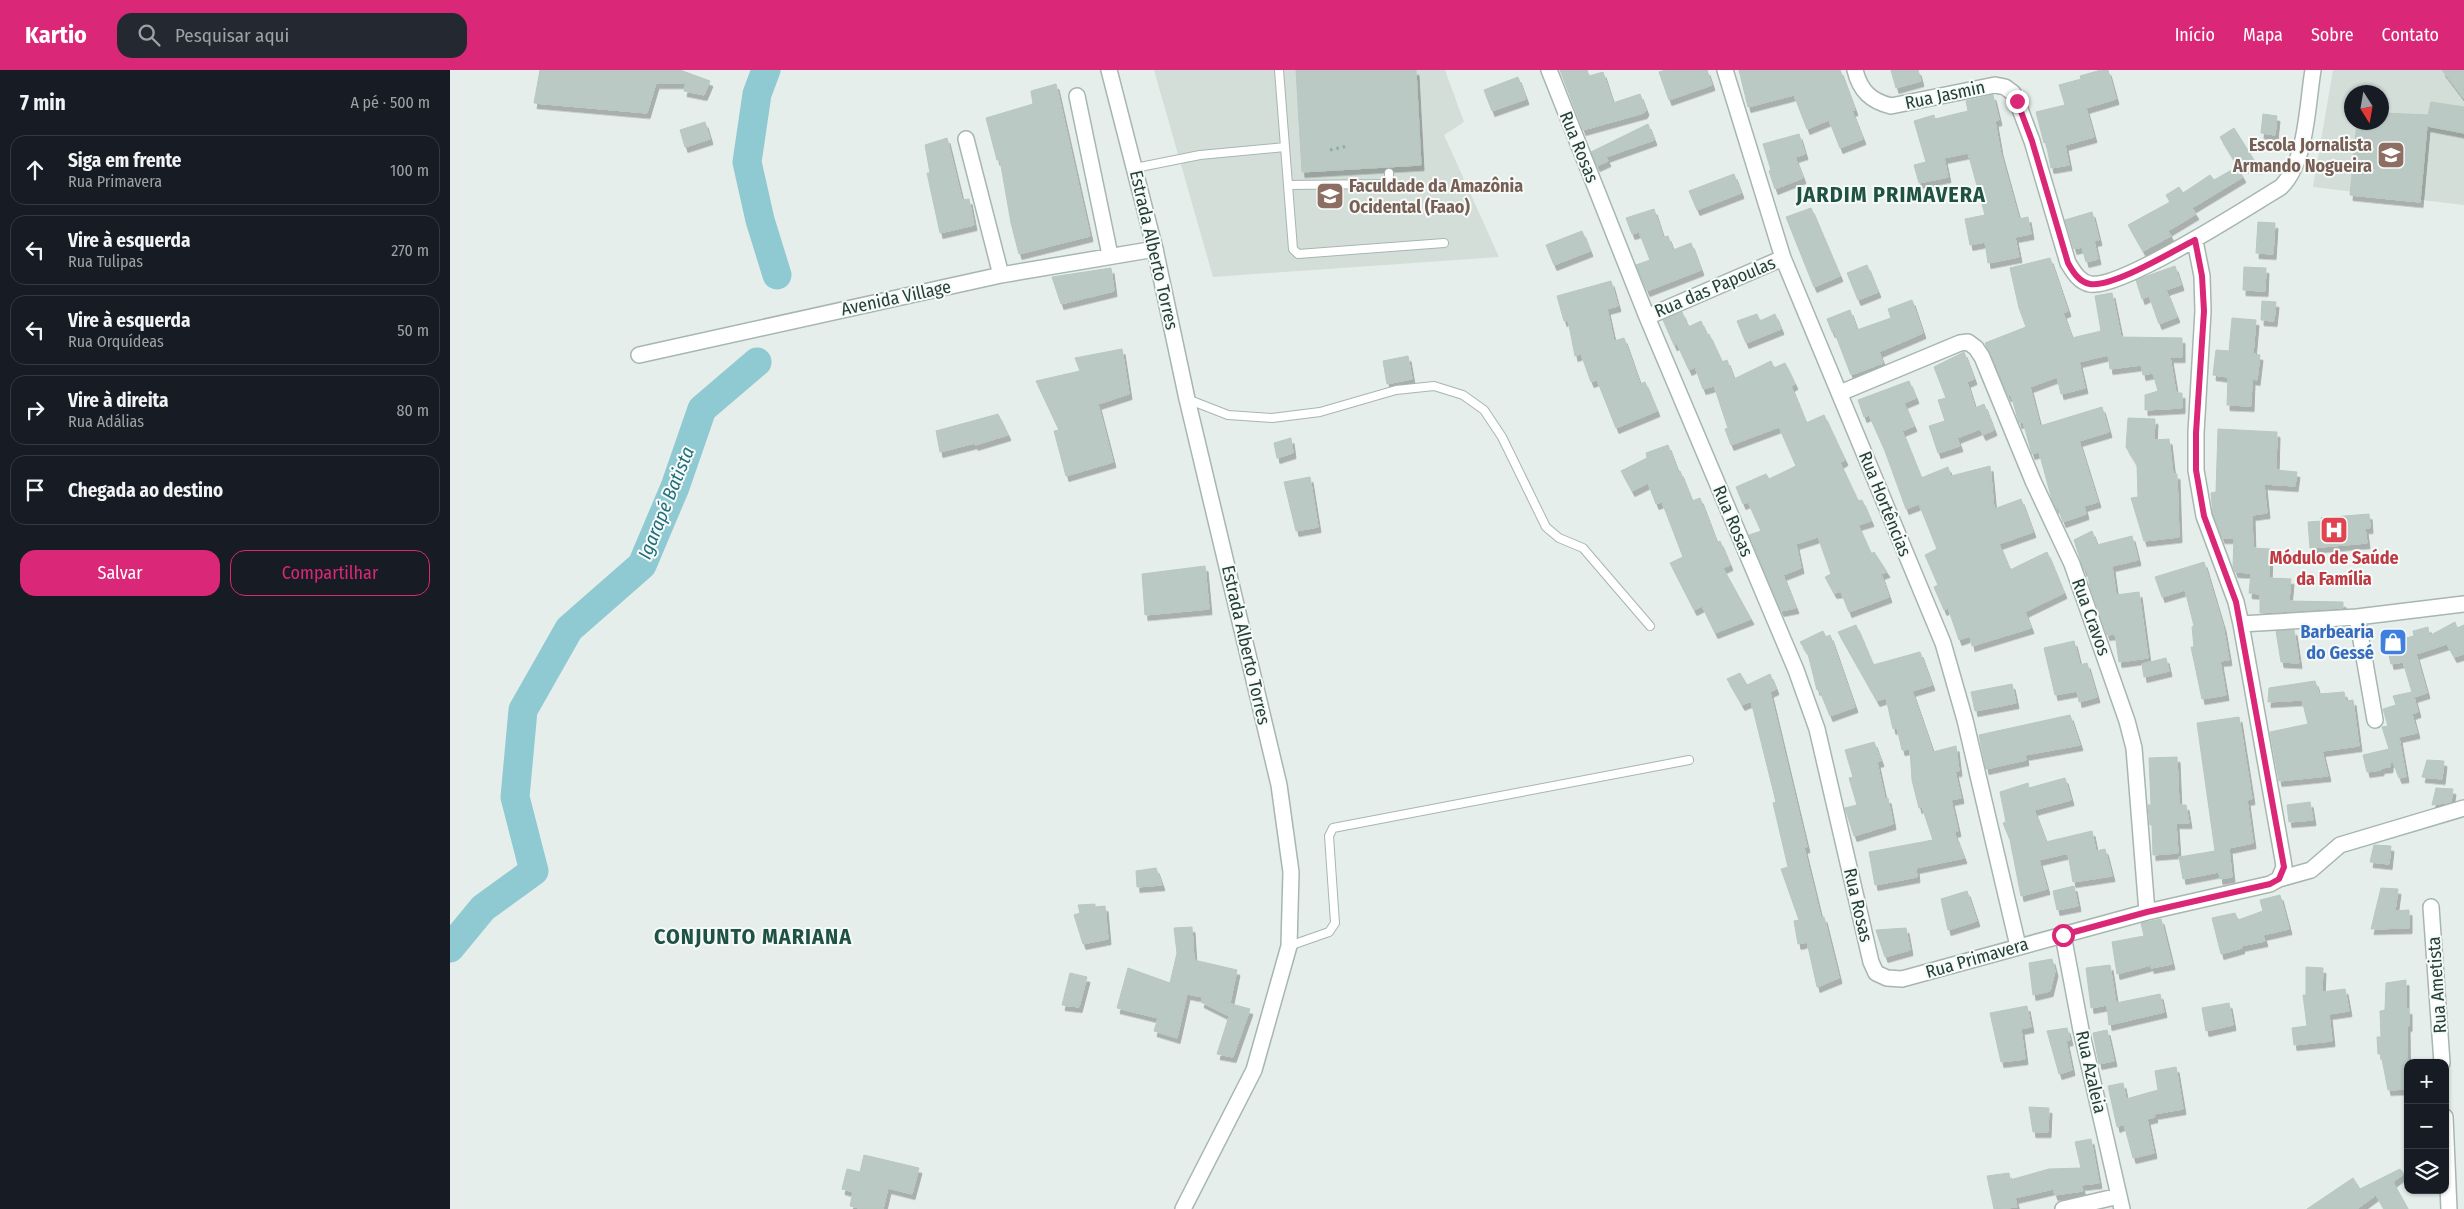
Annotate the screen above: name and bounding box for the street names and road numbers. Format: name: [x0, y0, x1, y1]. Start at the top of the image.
street label: Rua Jasmin: [1903, 76, 1987, 114]
street label: Rua Rosas: [1555, 108, 1603, 186]
street label: Estrada Alberto Torres: [1125, 168, 1183, 332]
street label: Rua das Papoulas: [1651, 251, 1779, 322]
street label: Avenida Village: [839, 276, 953, 320]
street label: Rua Hortências: [1854, 448, 1916, 560]
street label: Rua Rosas: [1708, 482, 1758, 560]
street label: Estrada Alberto Torres: [1217, 563, 1275, 727]
street label: Rua Cravos: [2067, 575, 2115, 659]
street label: Rua Rosas: [1839, 866, 1877, 944]
street label: Rua Primavera: [1923, 933, 2031, 983]
street label: Rua Ametista: [2423, 936, 2451, 1034]
street label: Rua Azaleia: [2071, 1029, 2111, 1116]

